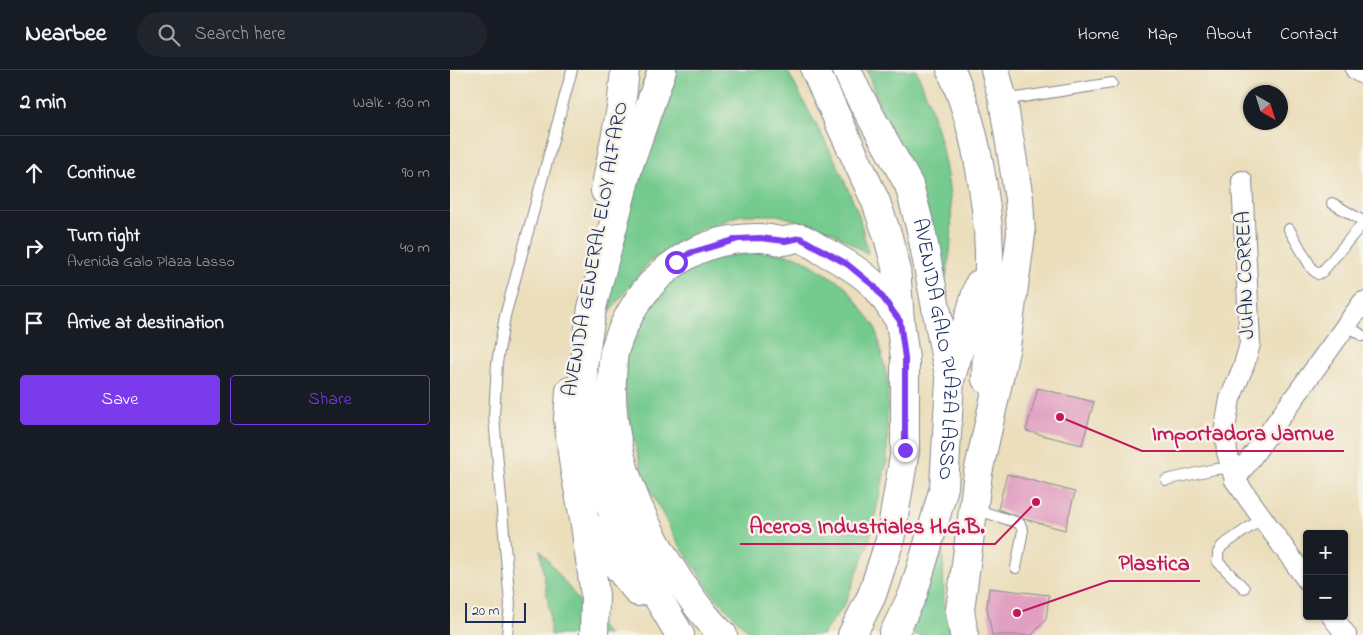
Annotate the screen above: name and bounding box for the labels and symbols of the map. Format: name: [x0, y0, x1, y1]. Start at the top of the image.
north arrow: [1243, 85, 1288, 130]
street label: AVENIDA GENERAL ELOY ALFARO: [555, 99, 637, 399]
street label: JUAN CORREA: [1229, 210, 1263, 340]
street label: AVENIDA GALO PLAZA LASSO: [904, 215, 965, 481]
route start: [665, 251, 688, 274]
callout: Importadora Jarnue: [1142, 414, 1344, 451]
text: Importadora Jarnue: [1152, 419, 1335, 451]
route end: [894, 439, 917, 462]
callout: Aceros Industriales H.G.B.: [740, 507, 995, 544]
text: Aceros Industriales H.G.B.: [749, 512, 985, 544]
callout: Plastica: [1109, 544, 1200, 581]
text: Plastica: [1118, 549, 1190, 581]
scale bar: [465, 600, 526, 623]

